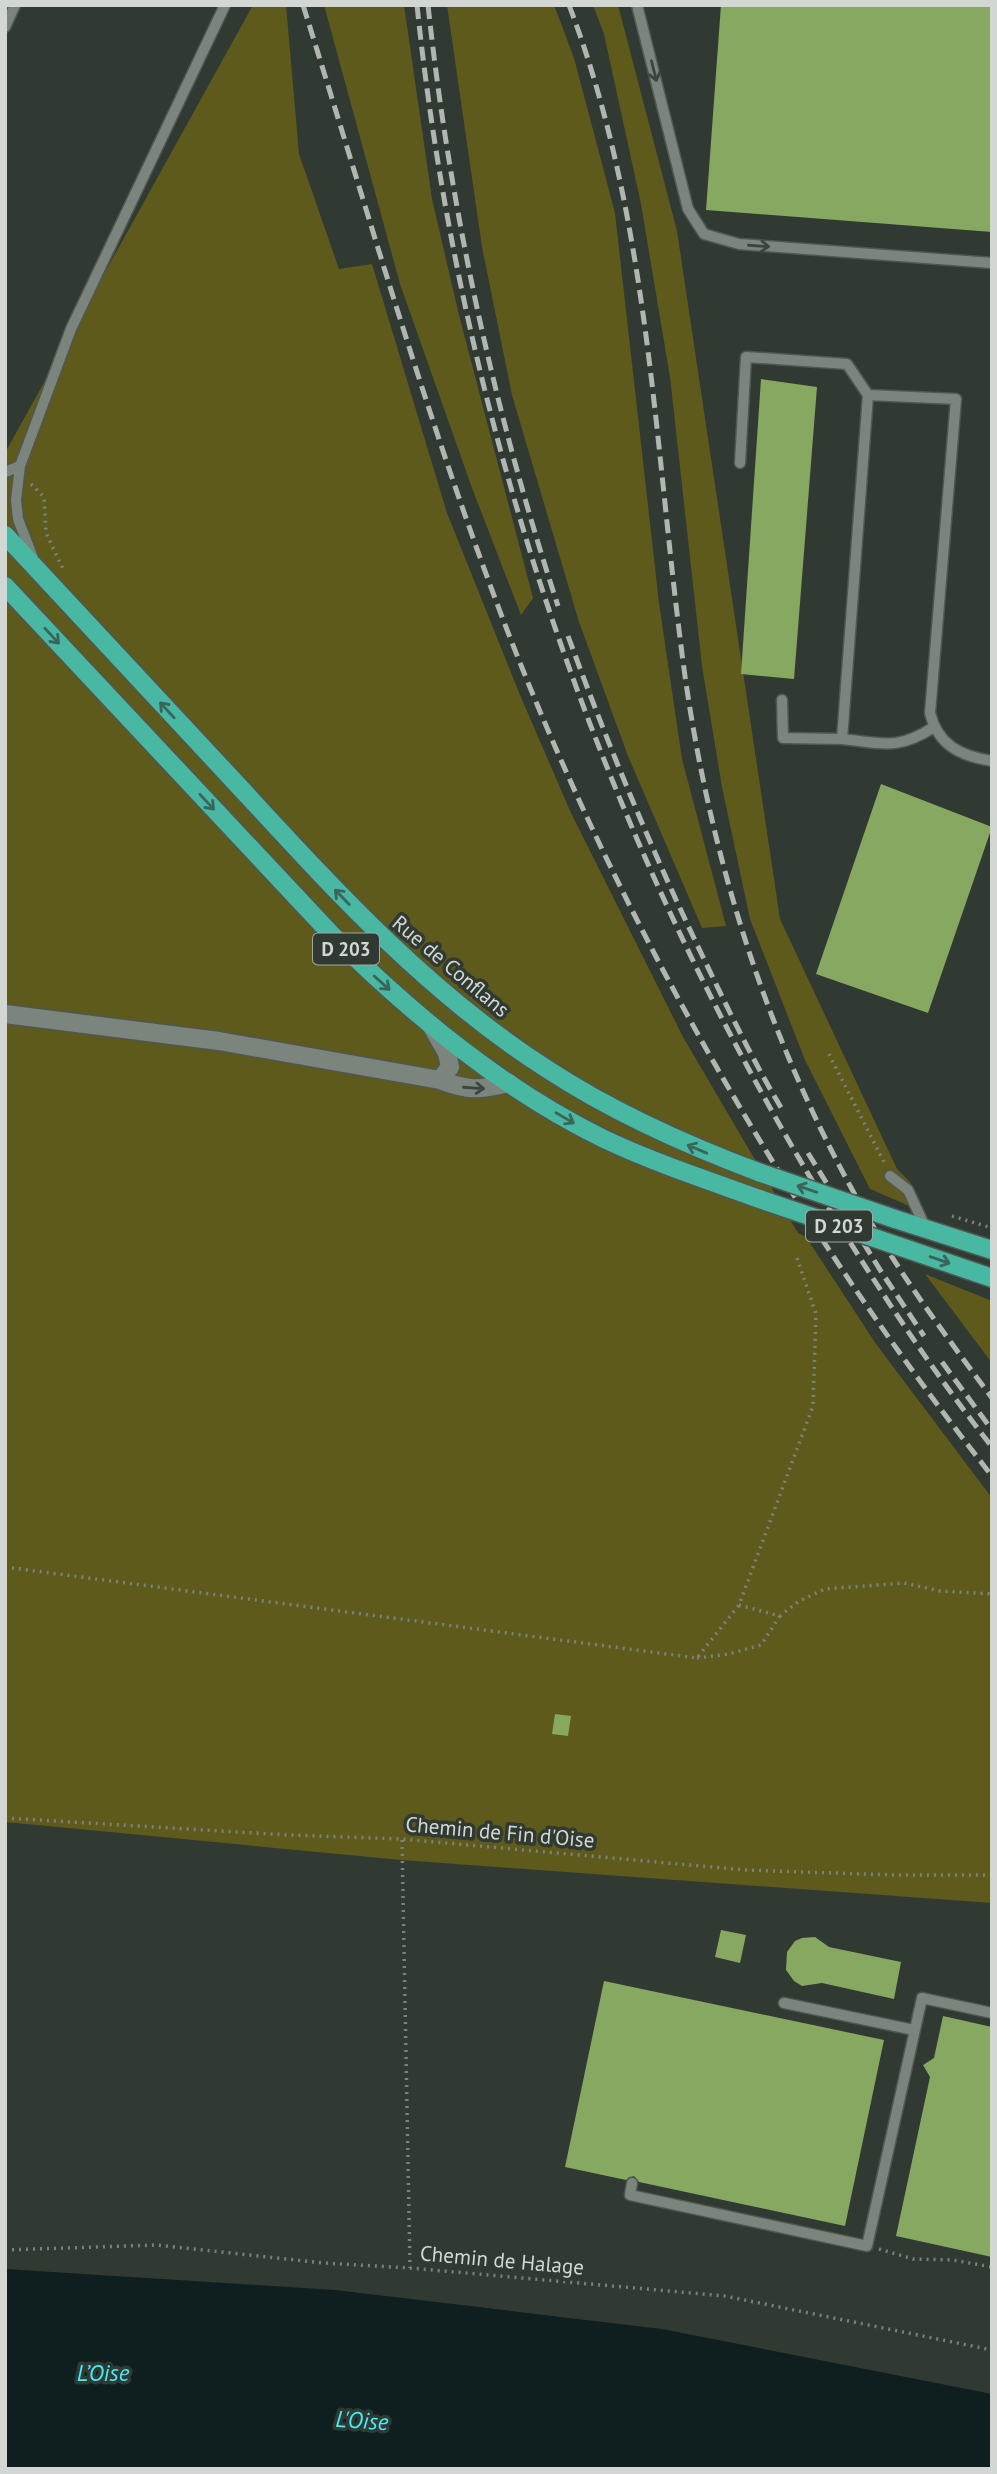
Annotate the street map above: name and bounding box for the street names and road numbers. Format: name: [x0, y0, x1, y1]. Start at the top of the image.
street label: Rue de Conflans: [387, 909, 515, 1023]
road number: D 203: [313, 934, 379, 965]
road number: D 203: [806, 1210, 872, 1242]
street label: Chemin de Fin d'Oise: [404, 1810, 596, 1854]
street label: Chemin de Halage: [419, 2239, 585, 2281]

